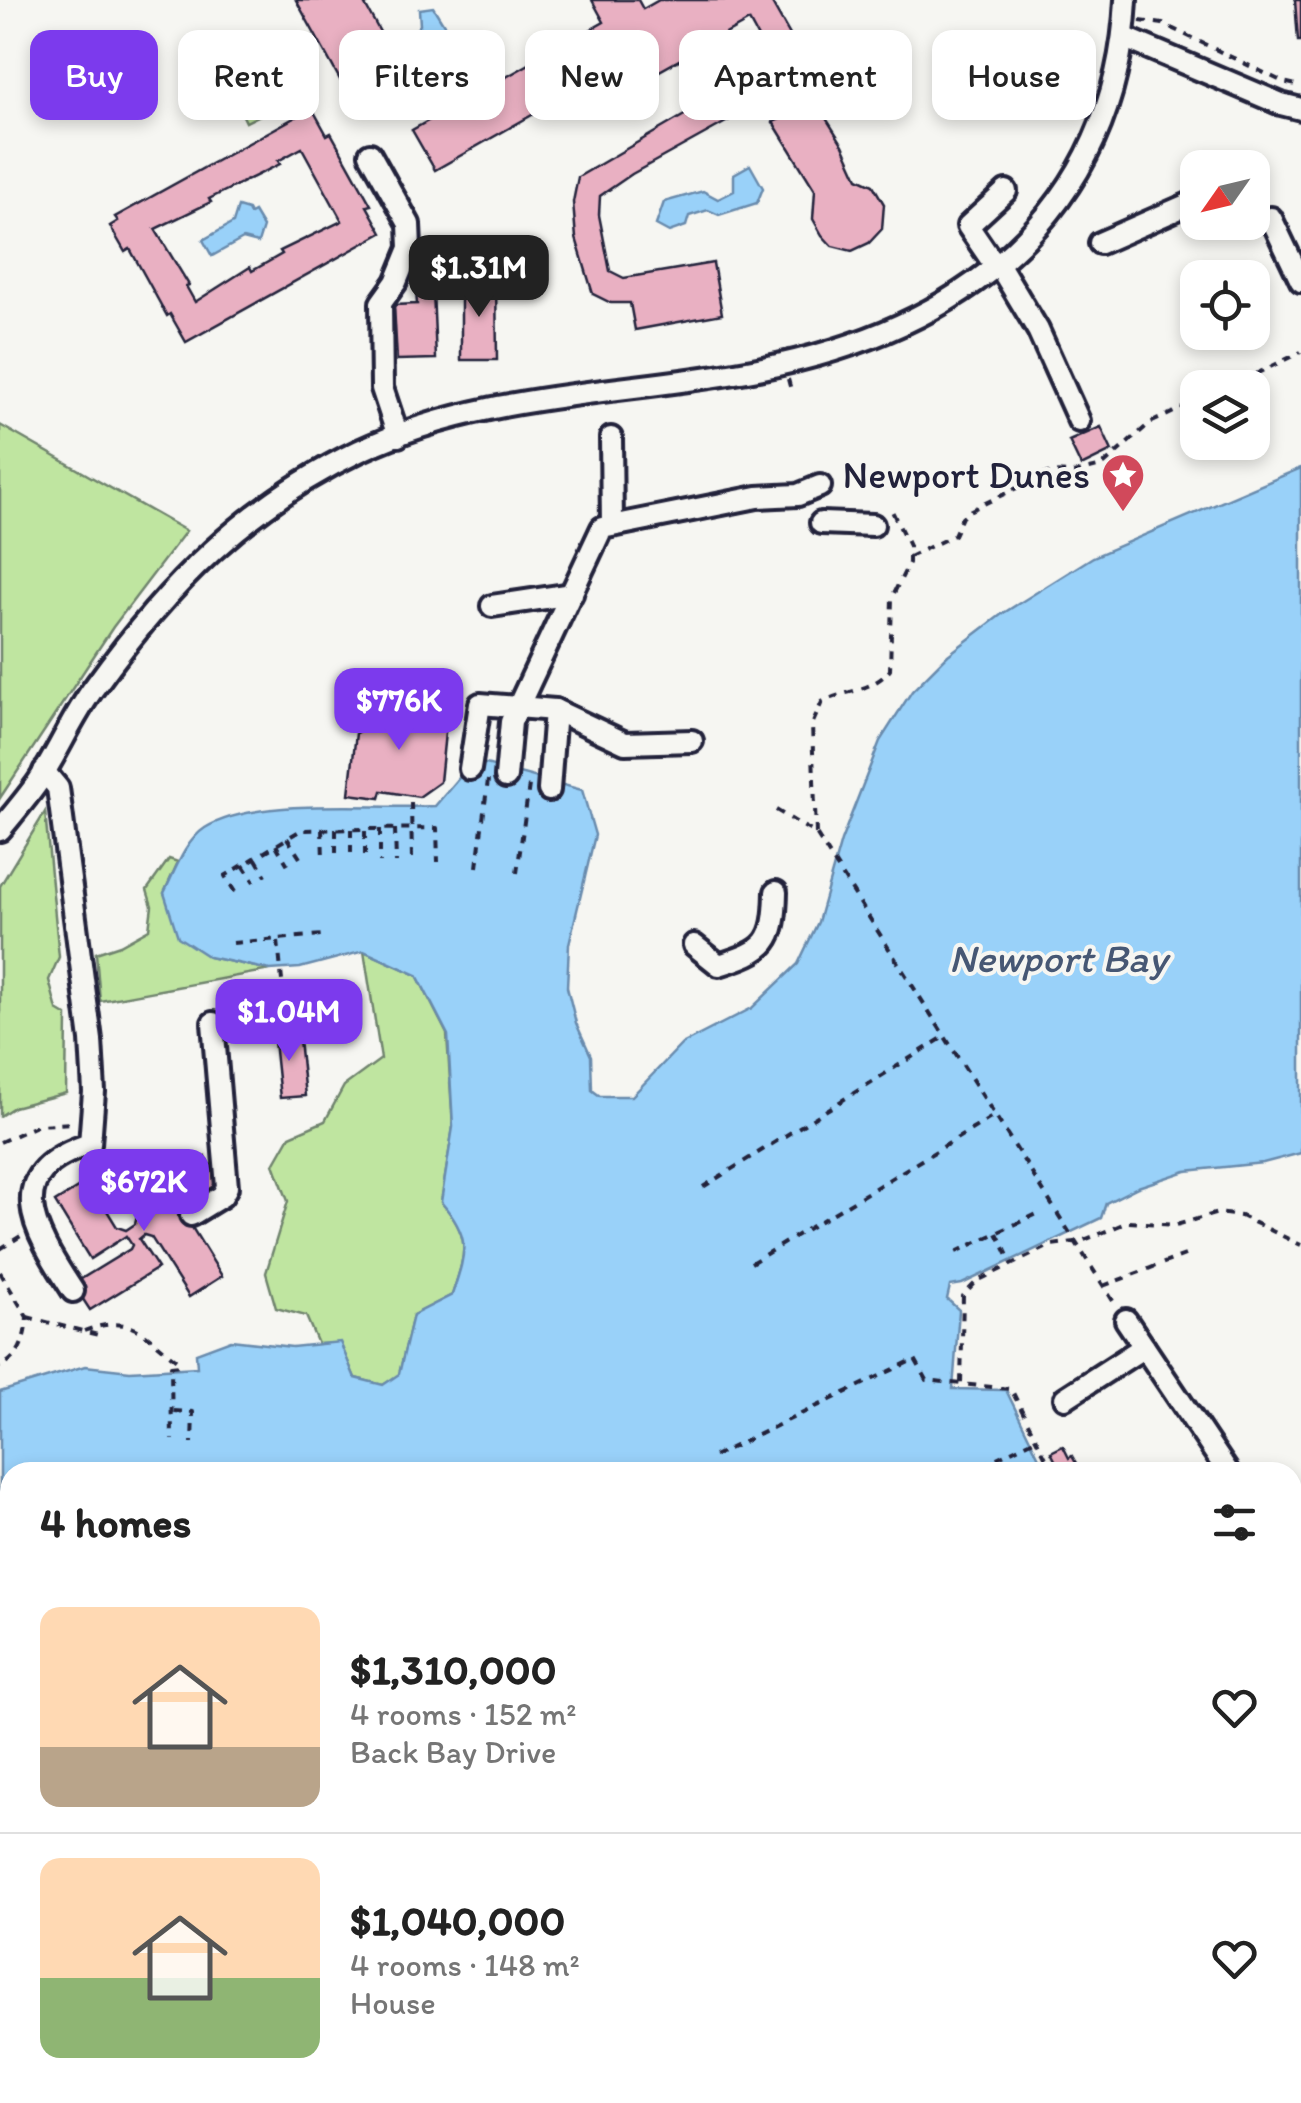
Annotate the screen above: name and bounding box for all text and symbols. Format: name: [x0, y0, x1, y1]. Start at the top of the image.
chip: Buy: [30, 30, 158, 120]
chip: Rent: [178, 30, 319, 120]
chip: Filters: [339, 30, 505, 120]
chip: New: [525, 30, 659, 120]
chip: Apartment: [679, 30, 912, 120]
chip: House: [932, 30, 1096, 120]
north arrow: [1180, 150, 1270, 240]
map controls: [1180, 150, 1270, 460]
pin: $1.31M: [398, 235, 560, 320]
text: $1.31M: [431, 248, 527, 286]
button: locate: [1180, 260, 1270, 350]
button: layers: [1180, 370, 1270, 460]
place label: Newport Dunes: [843, 452, 1090, 498]
place icon: Newport Dunes: [1100, 452, 1146, 513]
pin: $776K: [329, 668, 469, 753]
text: $776K: [356, 681, 442, 719]
water label: Newport Bay: [949, 934, 1172, 982]
pin: $1.04M: [208, 979, 370, 1064]
text: $1.04M: [237, 992, 341, 1030]
pin: $672K: [74, 1149, 214, 1234]
text: $672K: [101, 1162, 187, 1200]
icon: filters: [1207, 1495, 1262, 1550]
text: 4 homes: [40, 1497, 191, 1548]
text: $1,310,000: [350, 1644, 557, 1695]
icon: home: [120, 1647, 240, 1767]
icon: heart: [1207, 1680, 1262, 1735]
text: 4 rooms · 152 m²: [350, 1695, 577, 1733]
text: Back Bay Drive: [350, 1733, 556, 1771]
text: $1,040,000: [350, 1895, 565, 1946]
icon: home: [120, 1898, 240, 2018]
icon: heart: [1207, 1931, 1262, 1986]
text: 4 rooms · 148 m²: [350, 1946, 580, 1984]
text: House: [350, 1984, 436, 2022]

